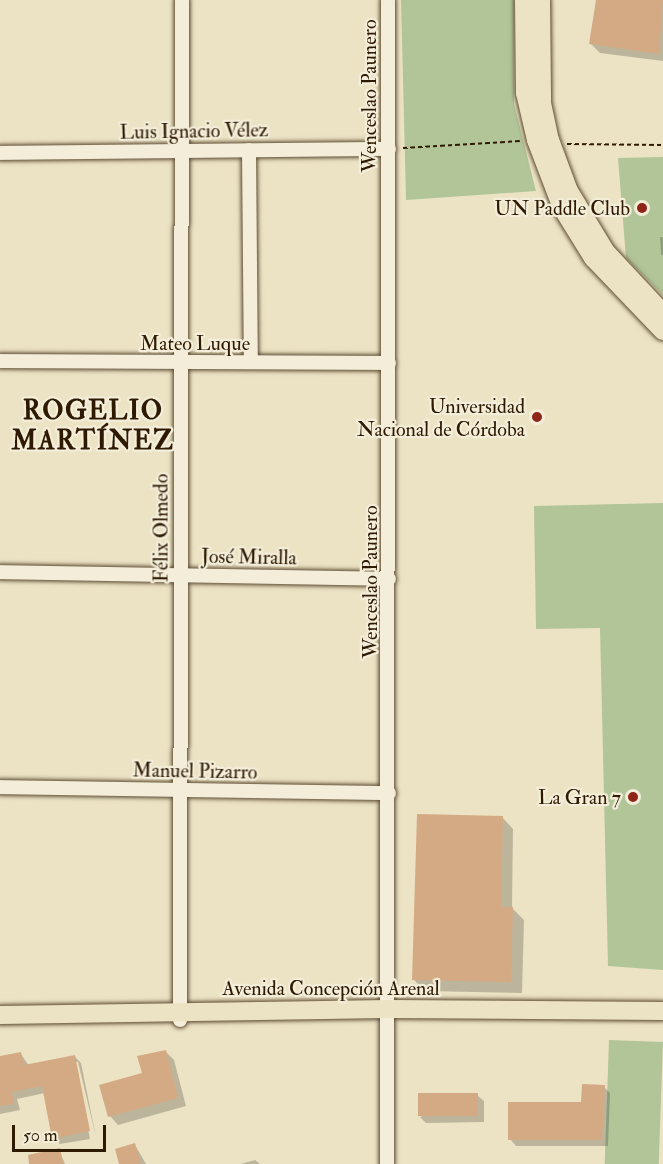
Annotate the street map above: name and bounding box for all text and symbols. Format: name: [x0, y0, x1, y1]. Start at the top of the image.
street label: Wenceslao Paunero: [357, 19, 381, 173]
street label: Luis Ignacio Vélez: [119, 118, 269, 144]
place label: UN Paddle Club: [495, 196, 630, 220]
marker: UN Paddle Club: [635, 201, 649, 215]
street label: Mateo Luque: [140, 331, 250, 355]
place label: Universidad Nacional de Córdoba: [357, 394, 525, 441]
district label: ROGELIO MARTÍNEZ: [11, 396, 175, 458]
marker: Universidad Nacional de Córdoba: [530, 410, 544, 424]
street label: Félix Olmedo: [149, 474, 173, 582]
street label: Wenceslao Paunero: [358, 505, 382, 659]
street label: José Miralla: [201, 544, 297, 570]
street label: Manuel Pizarro: [132, 758, 258, 784]
place label: La Gran 7: [538, 785, 621, 809]
marker: La Gran 7: [626, 790, 640, 804]
street label: Avenida Concepción Arenal: [222, 976, 440, 1000]
scale bar: [15, 1113, 110, 1151]
text: 50 m: [23, 1124, 58, 1147]

